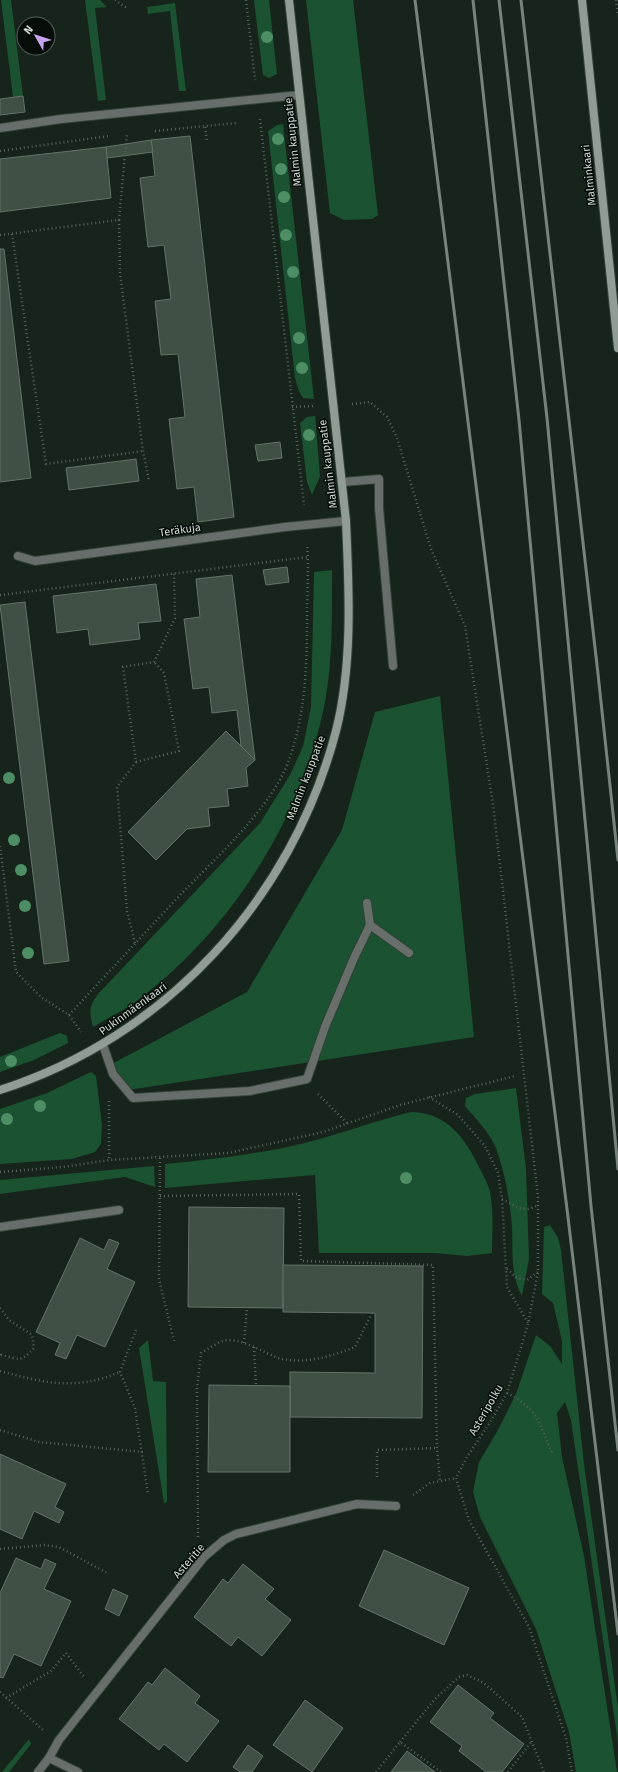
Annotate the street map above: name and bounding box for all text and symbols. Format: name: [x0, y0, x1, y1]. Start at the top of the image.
north arrow: [16, 16, 56, 56]
text: N: [21, 23, 36, 37]
street label: Malmin kauppatie: [282, 97, 304, 187]
street label: Malminkaari: [579, 144, 599, 206]
street label: Malmin kauppatie: [316, 419, 340, 509]
street label: Teräkuja: [158, 521, 202, 539]
street label: Malmin kauppatie: [284, 734, 328, 822]
street label: Pukinmäenkaari: [97, 980, 169, 1038]
street label: Asteripolku: [466, 1382, 506, 1438]
street label: Asteritie: [170, 1541, 208, 1581]

